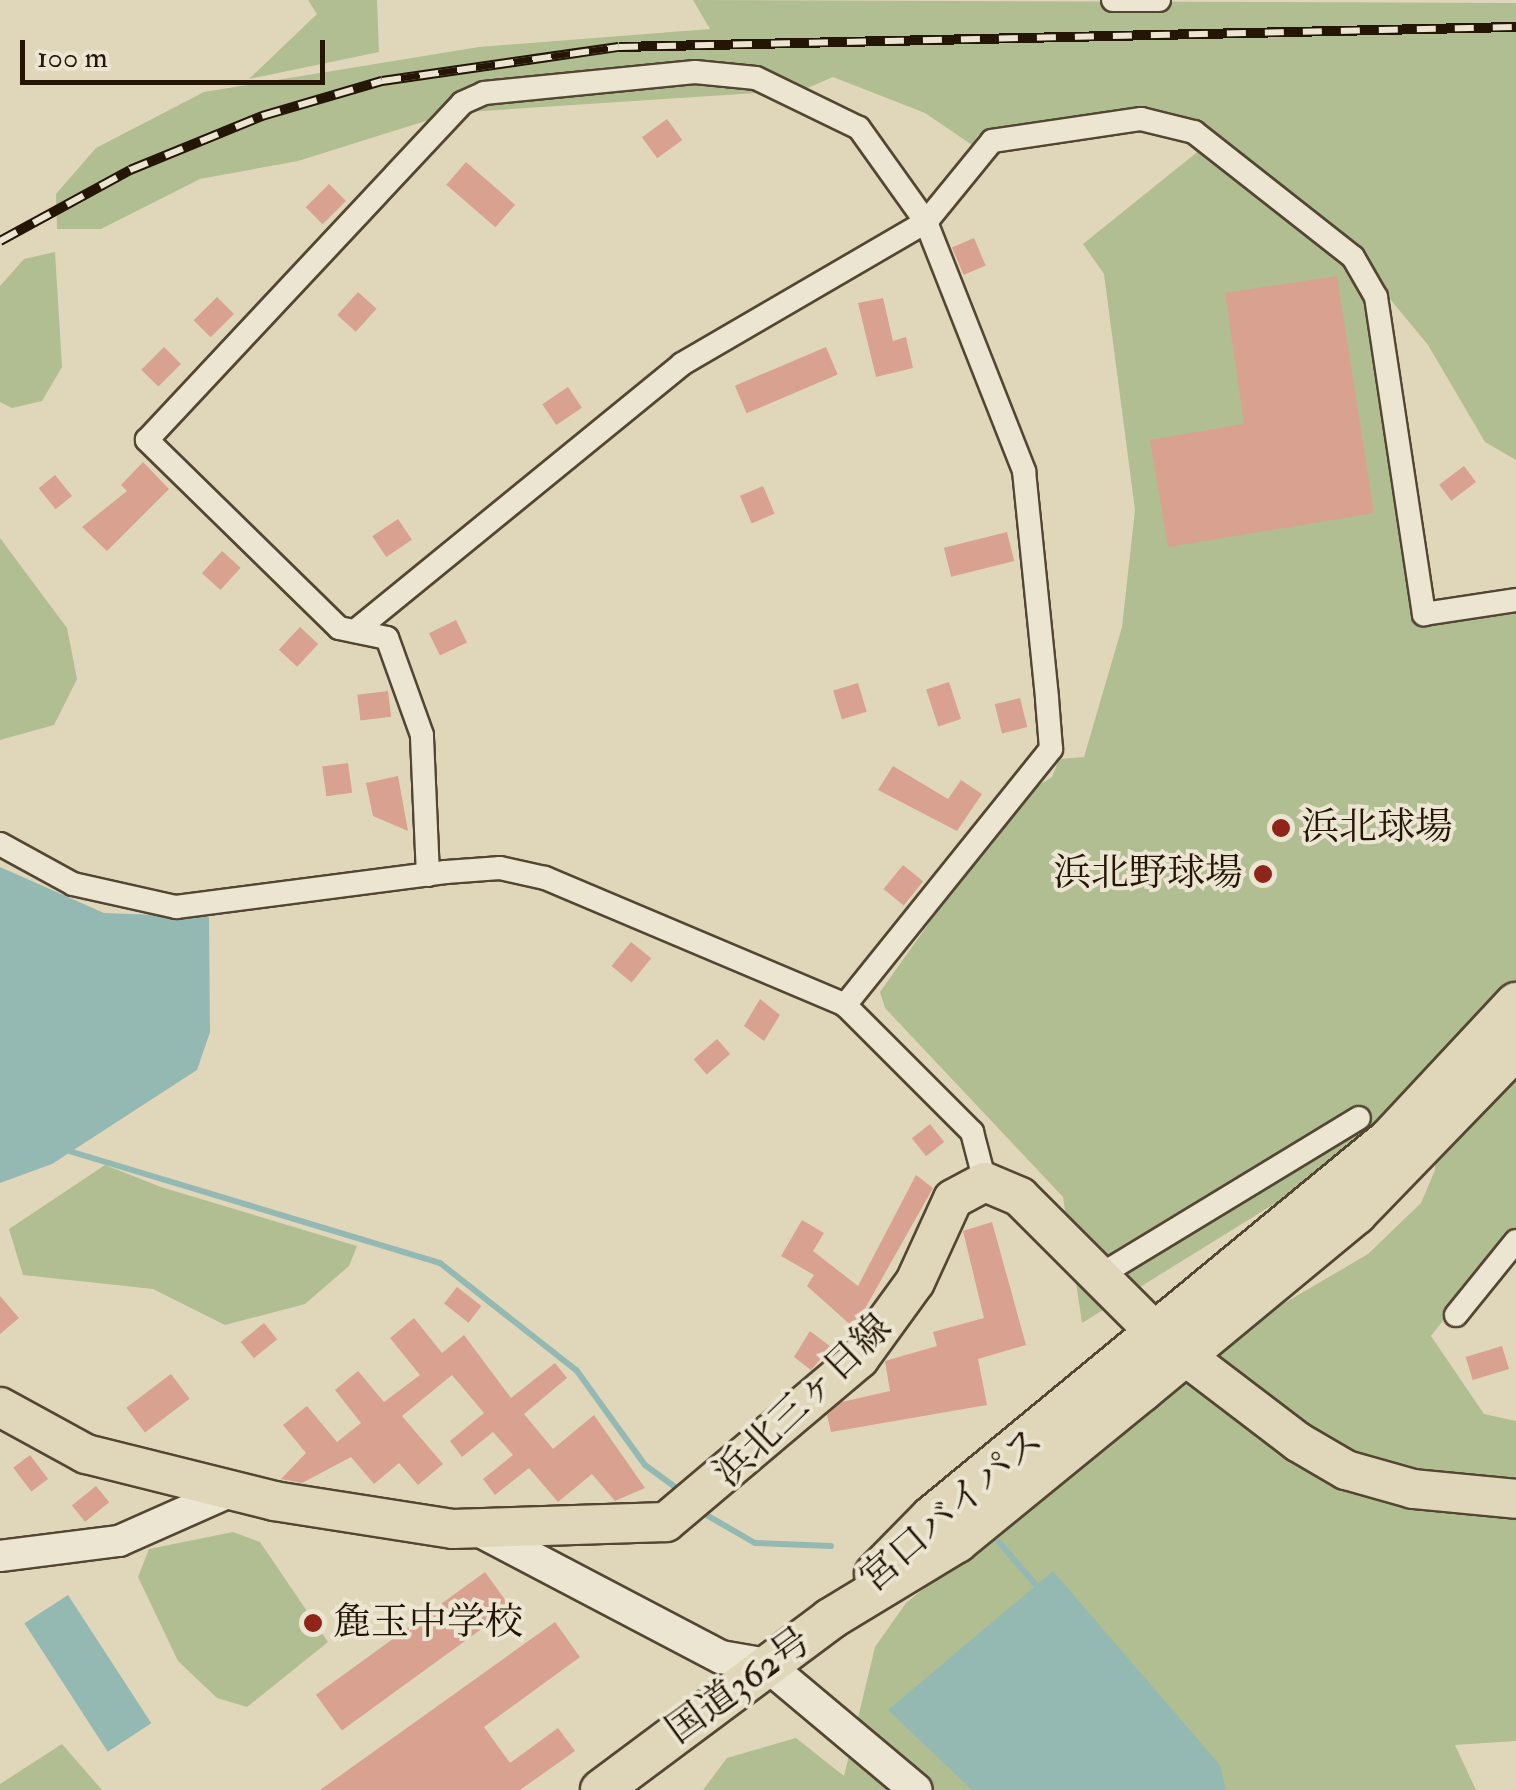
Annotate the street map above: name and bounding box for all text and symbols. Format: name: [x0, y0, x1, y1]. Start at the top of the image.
scale bar: [25, 20, 330, 82]
text: 100 m: [37, 39, 108, 76]
place label: 浜北球場: [1301, 805, 1453, 851]
marker: 浜北球場: [1270, 817, 1292, 839]
place label: 浜北野球場: [1053, 851, 1243, 897]
marker: 浜北野球場: [1252, 863, 1274, 885]
street label: 浜北三ヶ日線: [705, 1305, 901, 1497]
street label: 宮口バイパス: [851, 1418, 1053, 1602]
place label: 麁玉中学校: [333, 1600, 523, 1646]
marker: 麁玉中学校: [302, 1612, 324, 1634]
street label: 国道362号: [658, 1618, 820, 1754]

